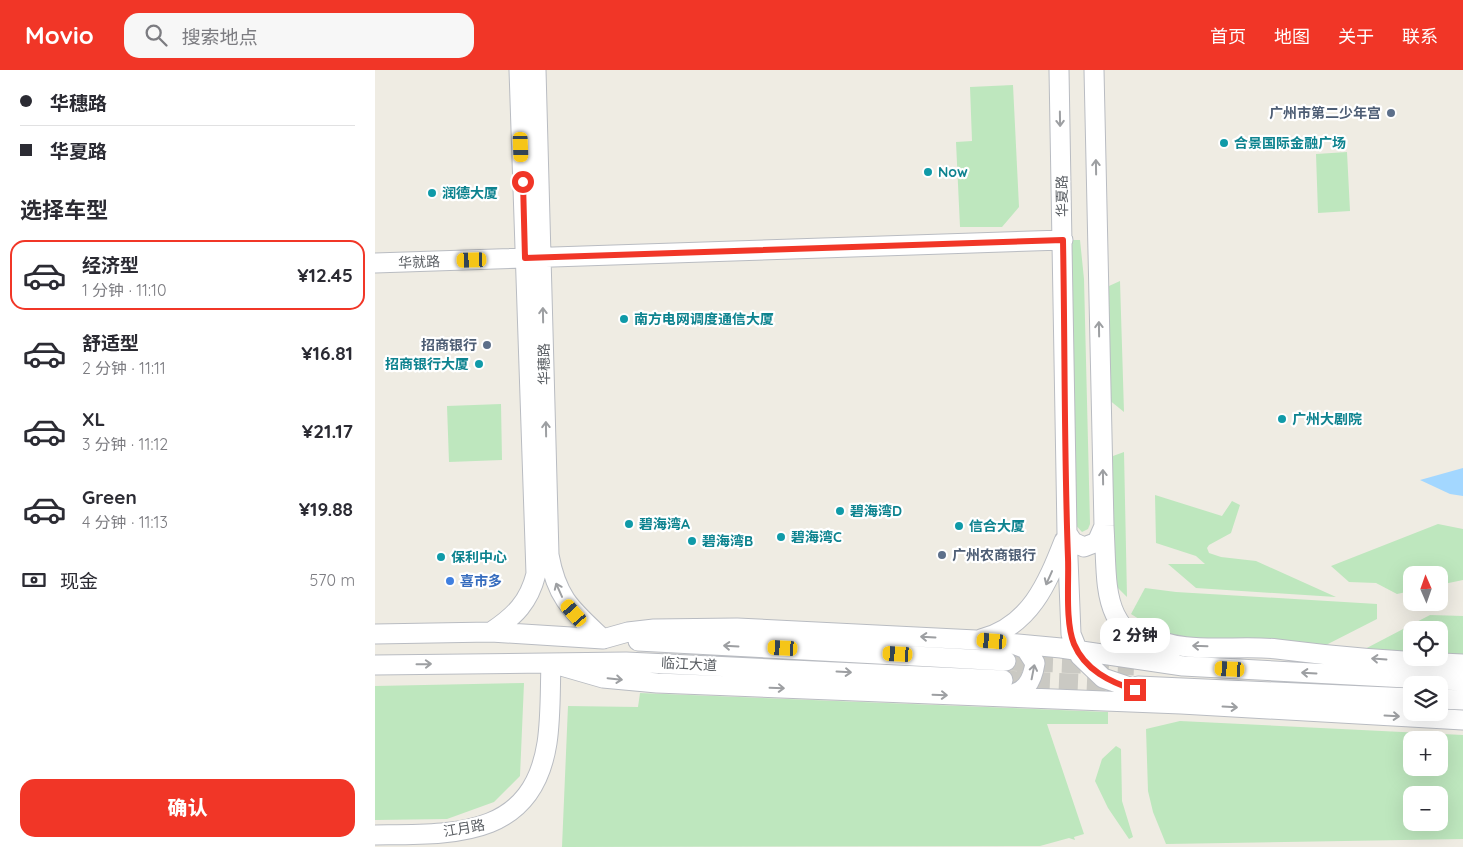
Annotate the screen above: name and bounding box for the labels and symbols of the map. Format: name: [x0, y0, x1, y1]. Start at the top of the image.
place label: 广州市第二少年宫: [1269, 104, 1381, 122]
marker: 广州市第二少年宫: [1385, 107, 1397, 119]
one-way arrow: [1056, 110, 1065, 126]
car: [512, 132, 529, 162]
place label: 合景国际金融广场: [1234, 134, 1346, 152]
marker: 合景国际金融广场: [1218, 137, 1230, 149]
one-way arrow: [1091, 159, 1101, 176]
place label: Now: [938, 163, 968, 181]
marker: Now: [922, 166, 934, 178]
route start: [512, 171, 534, 193]
street label: 华夏路: [1053, 175, 1071, 217]
place label: 润德大厦: [442, 184, 498, 202]
marker: 润德大厦: [426, 187, 438, 199]
street label: 华就路: [398, 252, 440, 272]
car: [456, 252, 487, 268]
one-way arrow: [538, 307, 548, 323]
place label: 南方电网调度通信大厦: [634, 310, 774, 328]
marker: 南方电网调度通信大厦: [618, 313, 630, 325]
one-way arrow: [1095, 322, 1104, 338]
place label: 招商银行: [421, 336, 477, 354]
marker: 招商银行: [481, 339, 493, 351]
street label: 华穗路: [535, 343, 553, 385]
place label: 招商银行大厦: [385, 355, 469, 373]
marker: 招商银行大厦: [473, 358, 485, 370]
place label: 广州大剧院: [1292, 410, 1362, 428]
marker: 广州大剧院: [1276, 413, 1288, 425]
one-way arrow: [541, 422, 551, 438]
one-way arrow: [1098, 470, 1108, 486]
place label: 碧海湾D: [850, 502, 902, 520]
marker: 碧海湾D: [834, 505, 846, 517]
place label: 碧海湾A: [639, 515, 690, 533]
place label: 信合大厦: [969, 517, 1025, 535]
marker: 碧海湾A: [623, 518, 635, 530]
marker: 信合大厦: [953, 520, 965, 532]
place label: 碧海湾C: [791, 528, 842, 546]
marker: 碧海湾C: [775, 531, 787, 543]
place label: 碧海湾B: [702, 532, 753, 550]
marker: 碧海湾B: [686, 535, 698, 547]
place label: 广州农商银行: [952, 546, 1036, 564]
place label: 保利中心: [451, 548, 507, 566]
marker: 广州农商银行: [936, 549, 948, 561]
marker: 保利中心: [435, 551, 447, 563]
north arrow: [1403, 566, 1447, 611]
one-way arrow: [1043, 570, 1053, 585]
place label: 喜市多: [460, 572, 502, 590]
marker: 喜市多: [444, 575, 456, 587]
one-way arrow: [554, 583, 564, 598]
car: [558, 597, 589, 629]
callout: 2 分钟: [1100, 618, 1170, 652]
car: [976, 632, 1007, 650]
one-way arrow: [920, 633, 936, 642]
car: [767, 640, 798, 656]
one-way arrow: [723, 641, 739, 650]
one-way arrow: [1192, 642, 1208, 651]
car: [882, 646, 913, 662]
street label: 临江大道: [661, 654, 717, 674]
one-way arrow: [1372, 655, 1388, 664]
one-way arrow: [415, 659, 431, 669]
car: [1214, 661, 1245, 677]
one-way arrow: [1029, 664, 1038, 680]
one-way arrow: [836, 668, 852, 677]
one-way arrow: [1302, 668, 1318, 677]
one-way arrow: [607, 674, 623, 684]
route end: [1124, 679, 1146, 701]
one-way arrow: [768, 683, 785, 693]
one-way arrow: [931, 690, 947, 699]
one-way arrow: [1221, 703, 1237, 712]
one-way arrow: [1384, 711, 1400, 721]
street label: 江月路: [442, 815, 486, 841]

